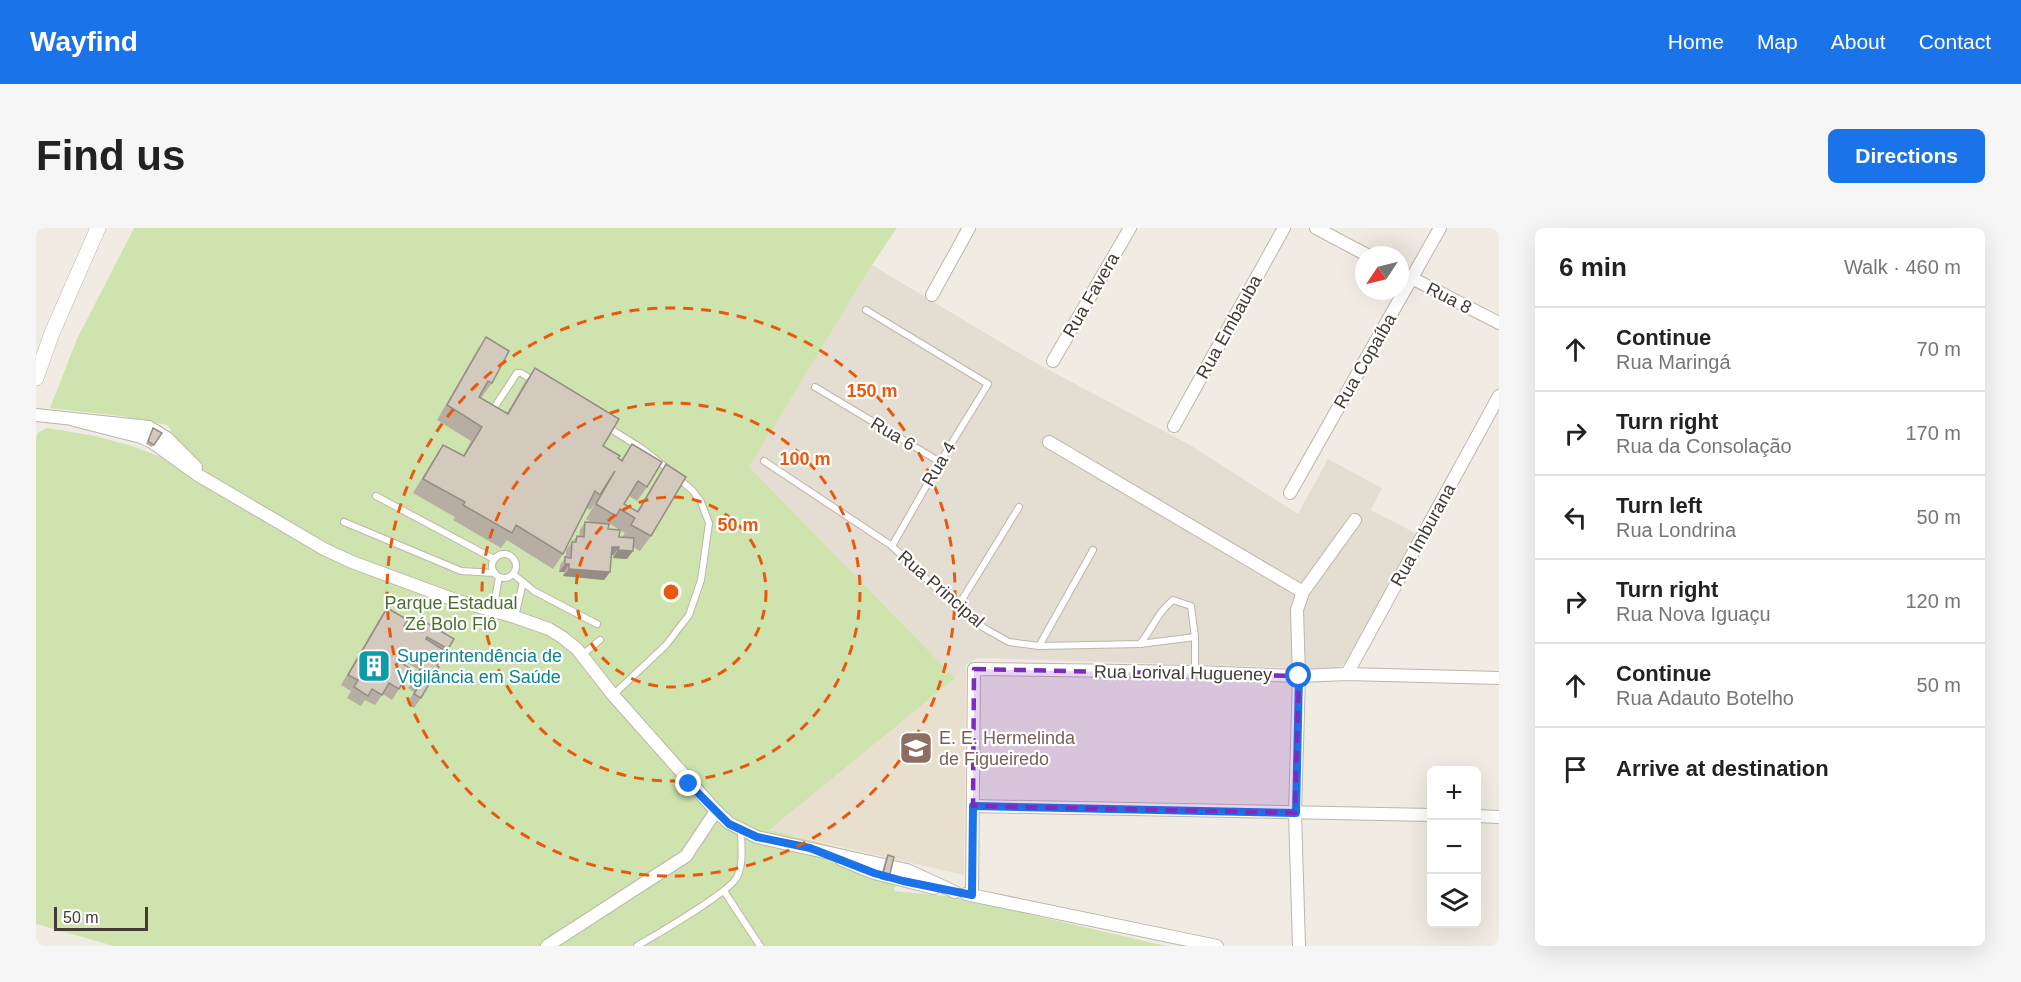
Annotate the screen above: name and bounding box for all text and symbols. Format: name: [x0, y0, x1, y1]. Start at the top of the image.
text: Wayfind: [30, 26, 138, 57]
text: Home: [1668, 30, 1724, 53]
text: Map: [1757, 30, 1798, 53]
text: About: [1831, 30, 1886, 53]
text: Contact: [1919, 30, 1991, 53]
button: Directions: [1828, 129, 1985, 183]
text: Find us: [36, 132, 185, 179]
north arrow: [1355, 246, 1409, 300]
street label: Rua Favera: [1059, 248, 1124, 341]
text: 6 min: [1559, 252, 1627, 282]
text: Walk · 460 m: [1844, 256, 1961, 278]
street label: Rua Embauba: [1192, 271, 1266, 382]
street label: Rua 8: [1423, 278, 1475, 318]
street label: Rua Copaíba: [1330, 309, 1401, 412]
text: Continue: [1616, 325, 1711, 350]
icon: ahead: [1559, 333, 1592, 366]
text: 70 m: [1917, 338, 1961, 360]
text: Rua Maringá: [1616, 351, 1731, 373]
text: 150 m: [846, 381, 898, 401]
text: Turn right: [1616, 409, 1718, 434]
street label: Rua 6: [867, 413, 919, 455]
icon: right: [1559, 417, 1592, 450]
text: 170 m: [1905, 422, 1961, 444]
text: Rua da Consolação: [1616, 435, 1792, 457]
street label: Rua 4: [918, 438, 960, 490]
text: 100 m: [779, 449, 831, 469]
street label: Rua Imburana: [1387, 479, 1460, 590]
text: Turn left: [1616, 493, 1702, 518]
icon: left: [1559, 501, 1592, 534]
text: 50 m: [1917, 506, 1961, 528]
text: 50 m: [717, 515, 759, 535]
text: Rua Londrina: [1616, 519, 1736, 541]
street label: Rua Principal: [894, 546, 988, 632]
text: Turn right: [1616, 577, 1718, 602]
centre of rings: [661, 582, 681, 602]
icon: right: [1559, 585, 1592, 618]
text: 120 m: [1905, 590, 1961, 612]
park label: Parque Estadual Zé Bolo Flô: [384, 593, 518, 634]
text: Rua Nova Iguaçu: [1616, 603, 1771, 625]
place label: Superintendência de Vigilância em Saúde: [397, 646, 562, 687]
building icon: Superintendência de Vigilância em Saúde: [356, 648, 392, 684]
street label: Rua Lorival Hugueney: [1094, 661, 1272, 685]
text: Continue: [1616, 661, 1711, 686]
route start: [1285, 662, 1311, 688]
icon: ahead: [1559, 669, 1592, 702]
text: 50 m: [1917, 674, 1961, 696]
text: Rua Adauto Botelho: [1616, 687, 1794, 709]
place label: E. E. Hermelinda de Figueiredo: [939, 728, 1076, 769]
school or university icon: E. E. Hermelinda de Figueiredo: [898, 730, 934, 766]
icon: arrive: [1559, 753, 1592, 786]
text: Arrive at destination: [1616, 756, 1829, 781]
map controls: [1427, 766, 1481, 928]
button: +: [1427, 766, 1481, 820]
route end: [675, 770, 701, 796]
button: −: [1427, 820, 1481, 874]
button: layers: [1427, 874, 1481, 928]
scale bar: [54, 904, 148, 932]
text: 50 m: [63, 909, 99, 926]

